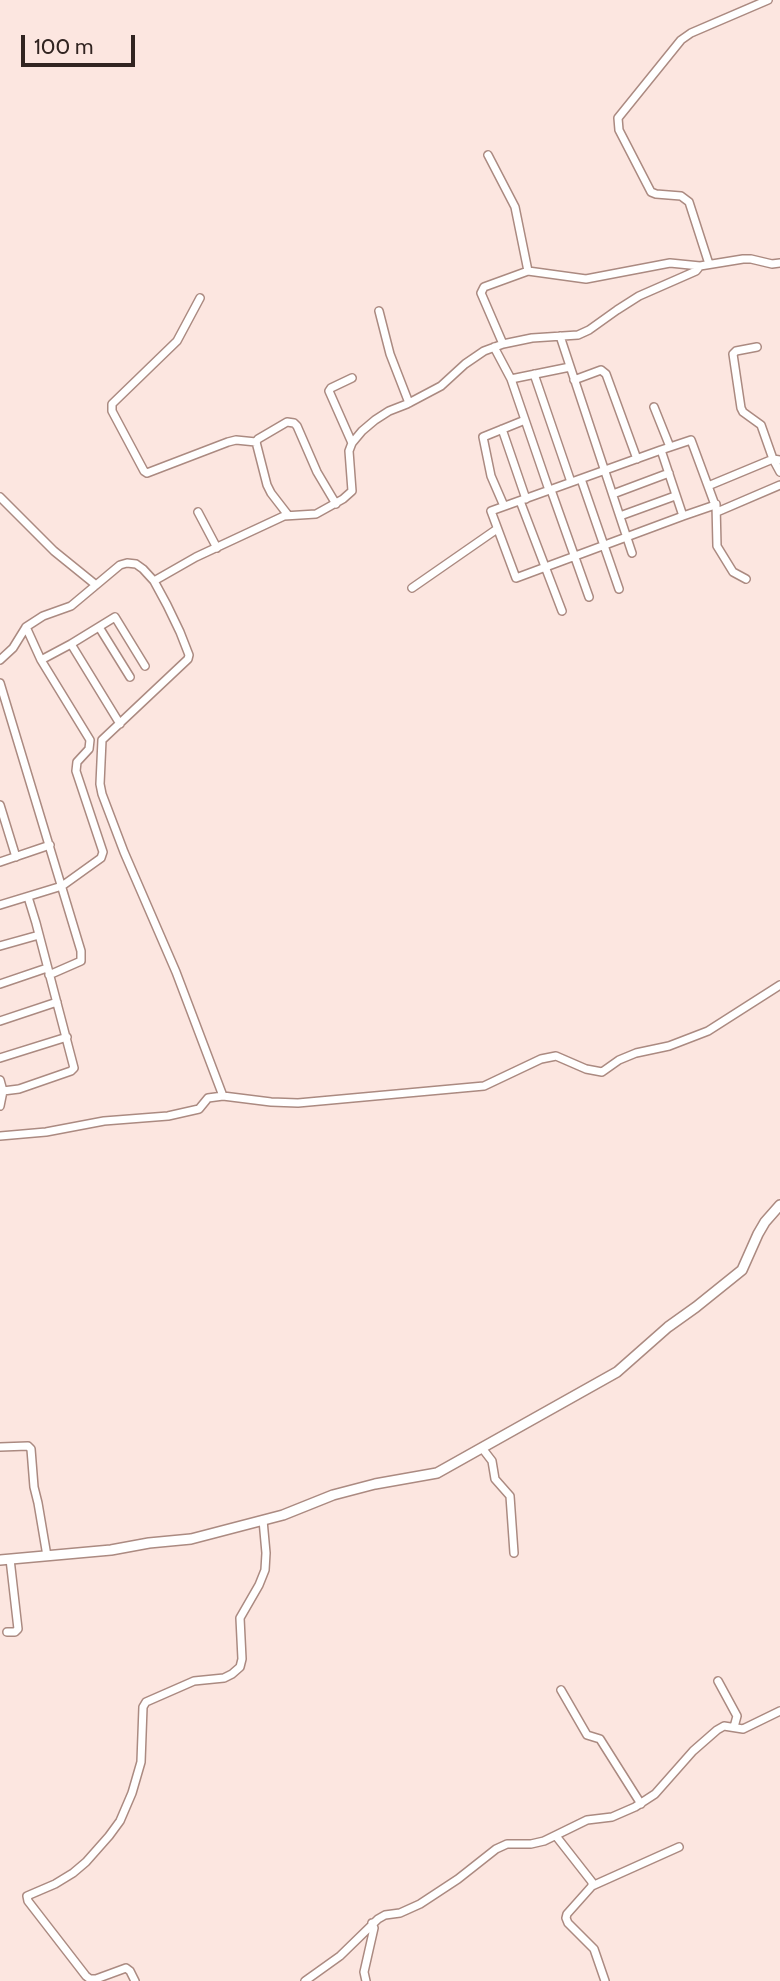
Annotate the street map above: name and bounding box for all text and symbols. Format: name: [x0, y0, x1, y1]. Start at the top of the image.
scale bar: [24, 21, 138, 65]
text: 100 m: [34, 34, 93, 59]

